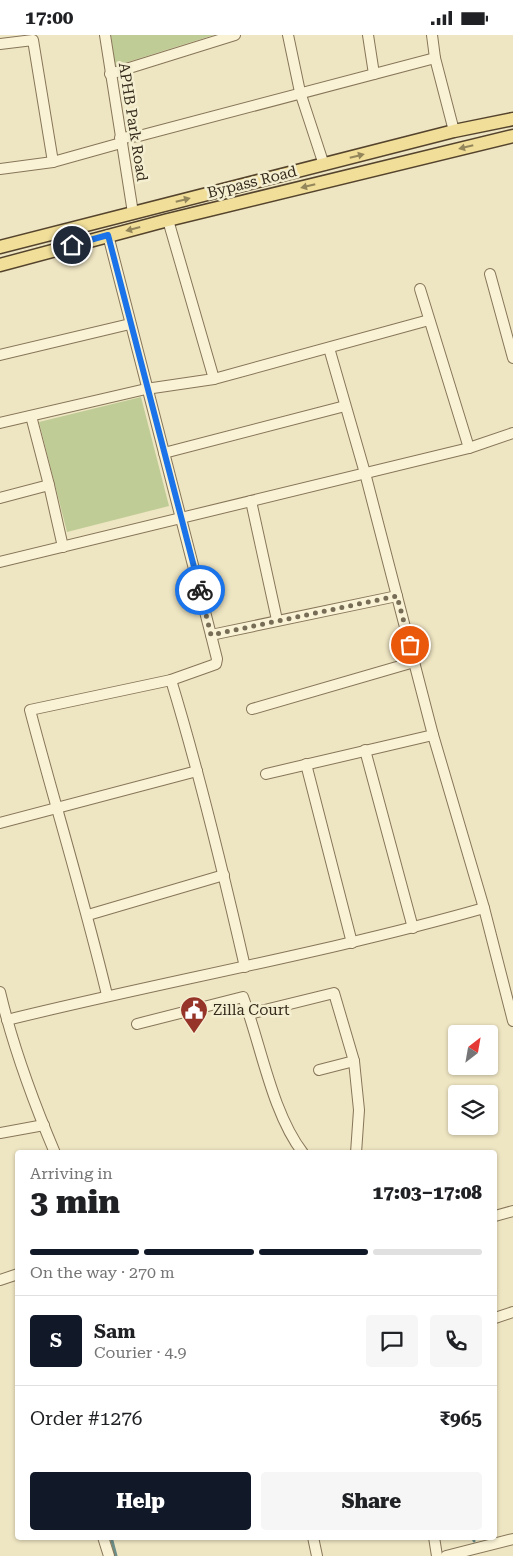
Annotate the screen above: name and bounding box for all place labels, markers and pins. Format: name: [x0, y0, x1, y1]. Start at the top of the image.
pin: [51, 224, 93, 266]
pin: [389, 624, 431, 666]
public building icon: Zilla Court: [179, 995, 209, 1034]
place label: Zilla Court: [213, 1001, 290, 1019]

